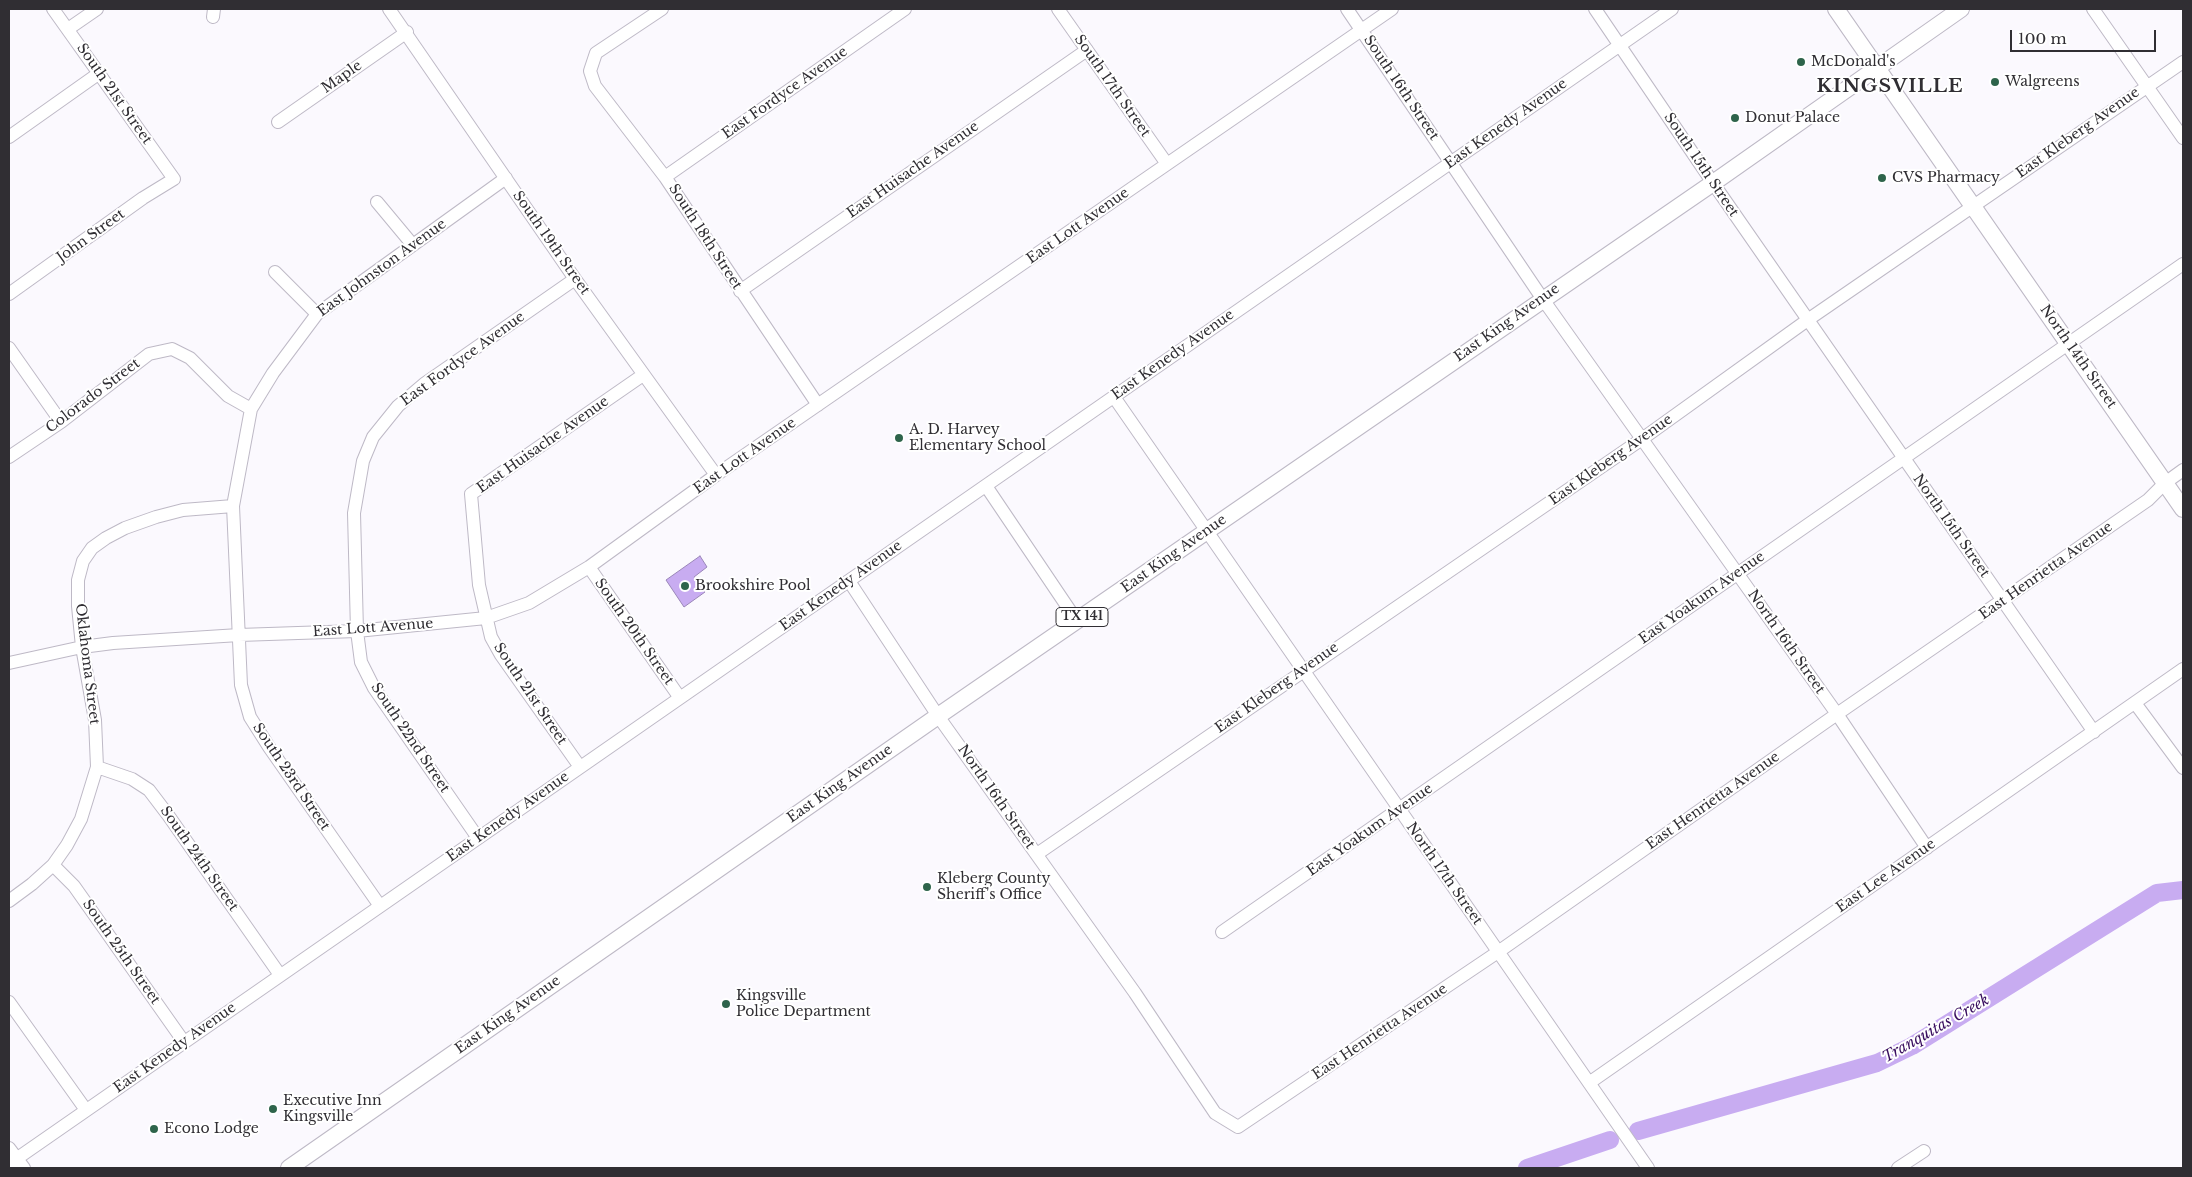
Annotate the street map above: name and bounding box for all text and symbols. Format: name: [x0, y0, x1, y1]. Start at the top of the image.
scale bar: [2012, 20, 2158, 52]
text: 100 m: [2018, 29, 2067, 48]
street label: South 17th Street: [1070, 32, 1154, 140]
street label: South 16th Street: [1360, 32, 1442, 144]
street label: South 21st Street: [73, 40, 155, 148]
street label: East Fordyce Avenue: [719, 43, 851, 143]
place label: McDonald's: [1811, 54, 1896, 70]
marker: McDonald's: [1795, 56, 1807, 68]
street label: Maple: [319, 57, 365, 97]
place label: Walgreens: [2005, 74, 2079, 90]
street label: East Kenedy Avenue: [1442, 75, 1570, 173]
district label: KINGSVILLE: [1815, 76, 1965, 98]
marker: Walgreens: [1989, 76, 2001, 88]
street label: East Kleberg Avenue: [2013, 84, 2143, 182]
street label: South 15th Street: [1660, 110, 1742, 220]
place label: Donut Palace: [1745, 110, 1840, 126]
marker: Donut Palace: [1729, 112, 1741, 124]
street label: East Huisache Avenue: [844, 118, 982, 222]
place label: CVS Pharmacy: [1892, 170, 2000, 186]
marker: CVS Pharmacy: [1876, 172, 1888, 184]
street label: South 18th Street: [665, 181, 745, 293]
street label: East Lott Avenue: [1024, 184, 1132, 268]
street label: South 19th Street: [509, 188, 593, 298]
street label: John Street: [54, 206, 128, 266]
street label: East Johnston Avenue: [314, 216, 450, 320]
street label: East King Avenue: [1451, 280, 1563, 366]
street label: North 14th Street: [2036, 302, 2120, 412]
street label: East Kenedy Avenue: [1109, 306, 1237, 404]
street label: East Fordyce Avenue: [398, 308, 528, 410]
street label: Colorado Street: [43, 355, 143, 437]
street label: East Huisache Avenue: [474, 393, 612, 497]
street label: East Kleberg Avenue: [1546, 411, 1676, 509]
street label: East Lott Avenue: [691, 414, 799, 498]
place label: A. D. Harvey Elementary School: [909, 422, 1046, 454]
marker: A. D. Harvey Elementary School: [893, 432, 905, 444]
street label: North 15th Street: [1909, 471, 1993, 581]
street label: East King Avenue: [1118, 511, 1230, 597]
street label: East Henrietta Avenue: [1976, 519, 2116, 623]
street label: East Kenedy Avenue: [777, 537, 905, 635]
street label: East Yoakum Avenue: [1636, 548, 1768, 648]
street label: South 20th Street: [591, 576, 677, 688]
place label: Brookshire Pool: [695, 578, 811, 594]
marker: Brookshire Pool: [679, 580, 691, 592]
street label: North 16th Street: [1744, 587, 1828, 697]
street label: Oklahoma Street: [71, 603, 103, 725]
road number: TX 141: [1056, 608, 1108, 626]
street label: East Lott Avenue: [312, 615, 434, 641]
street label: East Kleberg Avenue: [1212, 639, 1342, 737]
street label: South 21st Street: [490, 640, 570, 748]
street label: South 22nd Street: [367, 680, 453, 796]
street label: South 23rd Street: [249, 720, 333, 834]
street label: East King Avenue: [784, 741, 896, 827]
street label: North 16th Street: [954, 742, 1038, 852]
street label: East Henrietta Avenue: [1643, 749, 1783, 853]
street label: East Kenedy Avenue: [444, 768, 572, 866]
street label: East Yoakum Avenue: [1304, 780, 1436, 880]
street label: South 24th Street: [156, 803, 242, 915]
street label: North 17th Street: [1402, 820, 1486, 928]
street label: East Lee Avenue: [1833, 836, 1939, 916]
place label: Kleberg County Sheriff's Office: [937, 871, 1050, 904]
marker: Kleberg County Sheriff's Office: [921, 881, 933, 893]
street label: South 25th Street: [79, 896, 163, 1008]
street label: East King Avenue: [452, 972, 564, 1058]
street label: East Henrietta Avenue: [1309, 981, 1451, 1083]
place label: Kingsville Police Department: [736, 988, 871, 1020]
water label: Tranquitas Creek: [1879, 991, 1993, 1067]
marker: Kingsville Police Department: [720, 998, 732, 1010]
street label: East Kenedy Avenue: [111, 999, 239, 1097]
place label: Executive Inn Kingsville: [283, 1093, 382, 1126]
marker: Executive Inn Kingsville: [267, 1103, 279, 1115]
place label: Econo Lodge: [164, 1121, 259, 1137]
marker: Econo Lodge: [148, 1123, 160, 1135]

